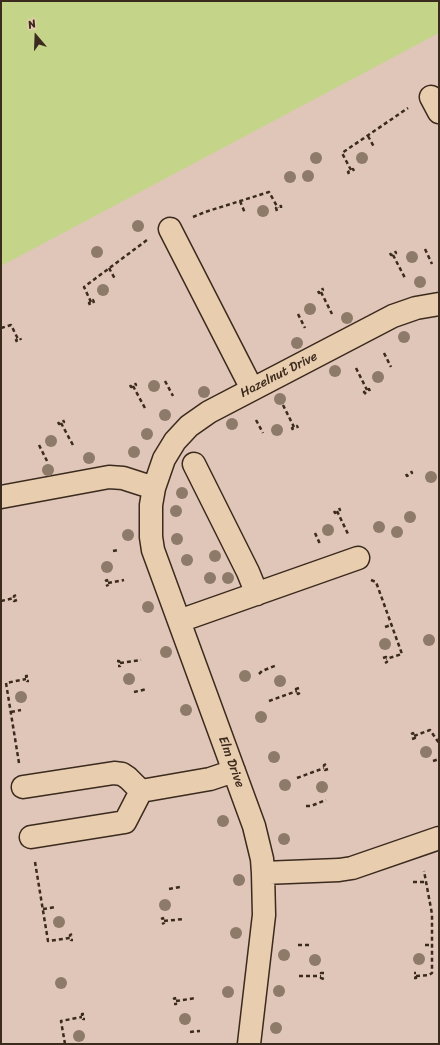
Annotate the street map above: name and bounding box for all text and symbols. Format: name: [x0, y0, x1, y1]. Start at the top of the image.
text: N: [25, 14, 39, 34]
north arrow: [16, 16, 56, 56]
street label: Hazelnut Drive: [238, 349, 320, 401]
street label: Elm Drive: [214, 734, 248, 790]

